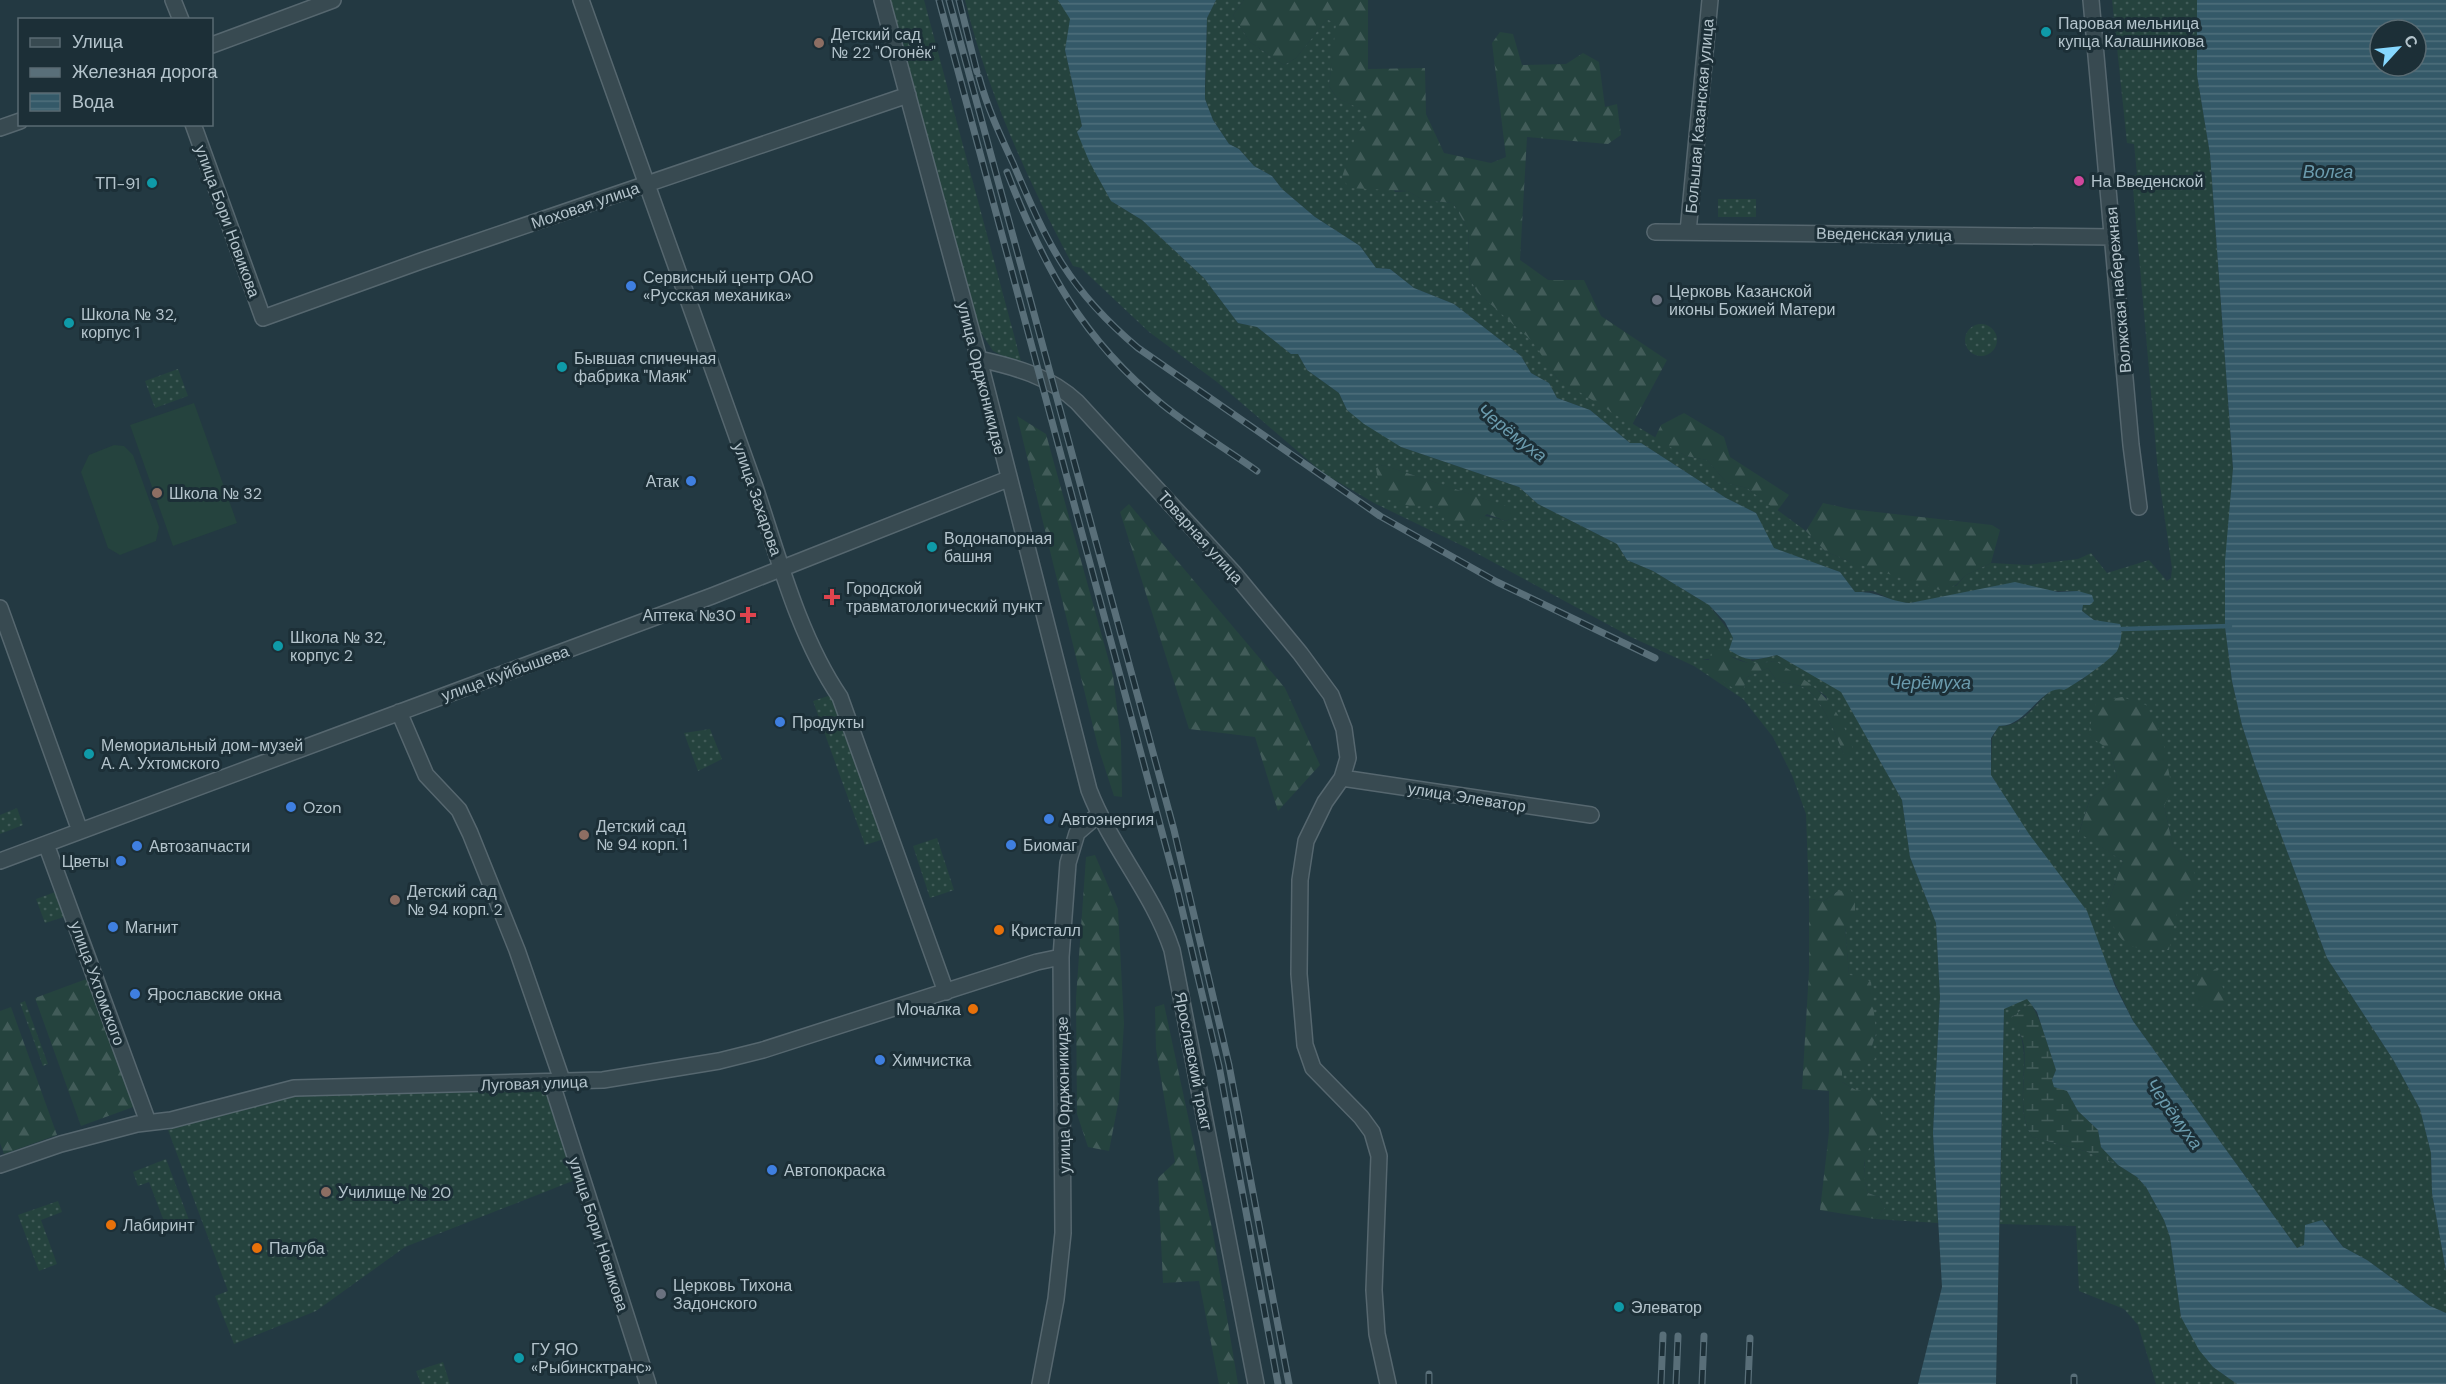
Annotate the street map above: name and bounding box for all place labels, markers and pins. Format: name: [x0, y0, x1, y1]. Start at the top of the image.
place label: Паровая мельница купца Калашникова: [2058, 13, 2205, 52]
place label: Детский сад № 22 "Огонёк": [831, 24, 936, 63]
marker: Паровая мельница купца Калашникова: [2039, 25, 2053, 39]
marker: Детский сад № 22 "Огонёк": [812, 36, 826, 50]
place label: На Введенской: [2091, 171, 2203, 192]
place label: ТП-91: [95, 173, 140, 194]
marker: На Введенской: [2072, 174, 2086, 188]
marker: ТП-91: [145, 176, 159, 190]
place label: Сервисный центр ОАО «Русская механика»: [643, 267, 813, 306]
marker: Сервисный центр ОАО «Русская механика»: [624, 279, 638, 293]
place label: Церковь Казанской иконы Божией Матери: [1669, 281, 1836, 320]
marker: Церковь Казанской иконы Божией Матери: [1650, 293, 1664, 307]
place label: Школа № 32, корпус 1: [81, 304, 177, 343]
marker: Школа № 32, корпус 1: [62, 316, 76, 330]
place label: Бывшая спичечная фабрика "Маяк": [574, 348, 716, 387]
marker: Бывшая спичечная фабрика "Маяк": [555, 360, 569, 374]
place label: Атак: [646, 471, 680, 492]
marker: Атак: [684, 474, 698, 488]
place label: Школа № 32: [169, 483, 262, 504]
marker: Школа № 32: [150, 486, 164, 500]
place label: Водонапорная башня: [944, 528, 1052, 567]
marker: Водонапорная башня: [925, 540, 939, 554]
place label: Городской травматологический пункт: [846, 578, 1043, 617]
marker: Городской травматологический пункт: [823, 588, 841, 606]
place label: Аптека №30: [643, 605, 736, 626]
marker: Аптека №30: [741, 608, 755, 622]
place label: Школа № 32, корпус 2: [290, 627, 386, 666]
marker: Школа № 32, корпус 2: [271, 639, 285, 653]
place label: Продукты: [792, 712, 864, 733]
marker: Продукты: [773, 715, 787, 729]
place label: Мемориальный дом-музей А. А. Ухтомского: [101, 735, 303, 774]
marker: Мемориальный дом-музей А. А. Ухтомского: [82, 747, 96, 761]
place label: Ozon: [303, 797, 341, 818]
marker: Ozon: [284, 800, 298, 814]
place label: Автоэнергия: [1061, 809, 1154, 830]
marker: Автоэнергия: [1042, 812, 1056, 826]
place label: Детский сад № 94 корп. 1: [596, 816, 688, 855]
marker: Детский сад № 94 корп. 1: [577, 828, 591, 842]
place label: Биомаг: [1023, 835, 1077, 856]
place label: Автозапчасти: [149, 836, 250, 857]
marker: Биомаг: [1004, 838, 1018, 852]
marker: Автозапчасти: [130, 839, 144, 853]
place label: Цветы: [62, 851, 109, 872]
marker: Цветы: [114, 854, 128, 868]
place label: Детский сад № 94 корп. 2: [407, 881, 503, 920]
marker: Детский сад № 94 корп. 2: [388, 893, 402, 907]
place label: Магнит: [125, 917, 179, 938]
marker: Магнит: [106, 920, 120, 934]
place label: Кристалл: [1011, 920, 1081, 941]
marker: Кристалл: [992, 923, 1006, 937]
place label: Ярославские окна: [147, 984, 282, 1005]
marker: Ярославские окна: [128, 987, 142, 1001]
place label: Мочалка: [896, 999, 961, 1020]
marker: Мочалка: [966, 1002, 980, 1016]
place label: Химчистка: [892, 1050, 972, 1071]
marker: Химчистка: [873, 1053, 887, 1067]
place label: Автопокраска: [784, 1160, 886, 1181]
marker: Автопокраска: [765, 1163, 779, 1177]
place label: Училище № 20: [338, 1182, 451, 1203]
marker: Училище № 20: [319, 1185, 333, 1199]
place label: Лабиринт: [123, 1215, 195, 1236]
marker: Лабиринт: [104, 1218, 118, 1232]
place label: Палуба: [269, 1238, 325, 1259]
marker: Палуба: [250, 1241, 264, 1255]
place label: Церковь Тихона Задонского: [673, 1275, 792, 1314]
marker: Церковь Тихона Задонского: [654, 1287, 668, 1301]
place label: Элеватор: [1631, 1297, 1702, 1318]
marker: Элеватор: [1612, 1300, 1626, 1314]
place label: ГУ ЯО «Рыбинсктранс»: [531, 1339, 652, 1378]
marker: ГУ ЯО «Рыбинсктранс»: [512, 1351, 526, 1365]

